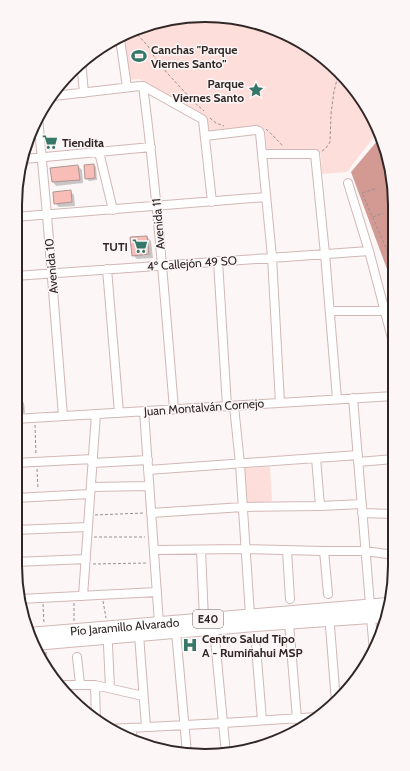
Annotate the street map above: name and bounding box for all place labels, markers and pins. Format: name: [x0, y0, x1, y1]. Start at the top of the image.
place label: Canchas "Parque Viernes Santo": [151, 42, 237, 71]
sports icon: Canchas "Parque Viernes Santo": [130, 47, 148, 65]
place label: Parque Viernes Santo: [173, 76, 244, 105]
place icon: Parque Viernes Santo: [247, 81, 265, 99]
supermarket icon: Tiendita: [41, 133, 59, 151]
place label: Tiendita: [62, 135, 104, 150]
supermarket icon: TUTI: [131, 237, 149, 255]
place label: TUTI: [103, 239, 128, 254]
place label: Centro Salud Tipo A - Rumiñahui MSP: [202, 631, 303, 660]
hospital icon: Centro Salud Tipo A - Rumiñahui MSP: [181, 636, 199, 654]

